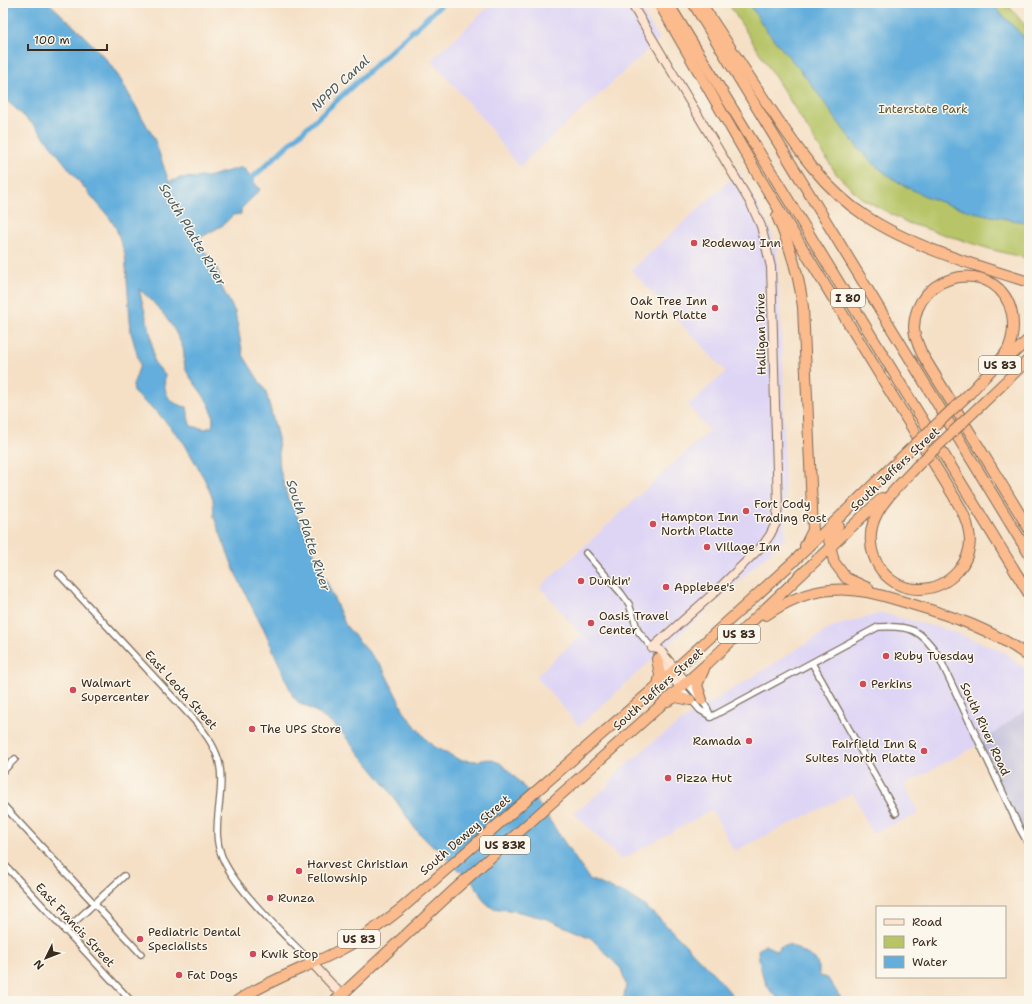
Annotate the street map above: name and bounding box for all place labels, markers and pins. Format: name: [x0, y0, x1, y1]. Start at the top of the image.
place label: Rodeway Inn: [702, 235, 781, 251]
marker: Rodeway Inn: [689, 238, 699, 248]
place label: Oak Tree Inn North Platte: [630, 293, 707, 323]
marker: Oak Tree Inn North Platte: [710, 303, 720, 313]
place label: Fort Cody Trading Post: [754, 496, 827, 526]
marker: Fort Cody Trading Post: [741, 506, 751, 516]
place label: Hampton Inn North Platte: [661, 509, 739, 539]
marker: Hampton Inn North Platte: [648, 519, 658, 529]
place label: Village Inn: [715, 539, 780, 555]
marker: Village Inn: [702, 542, 712, 552]
place label: Dunkin': [589, 573, 631, 589]
marker: Dunkin': [576, 576, 586, 586]
place label: Applebee's: [674, 579, 735, 595]
marker: Applebee's: [661, 582, 671, 592]
place label: Oasis Travel Center: [599, 608, 669, 638]
marker: Oasis Travel Center: [586, 618, 596, 628]
place label: Ruby Tuesday: [894, 648, 974, 664]
marker: Ruby Tuesday: [881, 651, 891, 661]
place label: Walmart Supercenter: [81, 675, 150, 705]
place label: Perkins: [871, 676, 912, 692]
marker: Perkins: [858, 679, 868, 689]
marker: Walmart Supercenter: [68, 685, 78, 695]
place label: The UPS Store: [260, 721, 342, 737]
marker: The UPS Store: [247, 724, 257, 734]
place label: Ramada: [693, 733, 742, 749]
marker: Ramada: [744, 736, 754, 746]
place label: Fairfield Inn & Suites North Platte: [805, 736, 917, 766]
marker: Fairfield Inn & Suites North Platte: [919, 746, 929, 756]
place label: Pizza Hut: [676, 770, 732, 786]
marker: Pizza Hut: [663, 773, 673, 783]
place label: Harvest Christian Fellowship: [307, 856, 408, 886]
marker: Harvest Christian Fellowship: [294, 866, 304, 876]
place label: Runza: [278, 890, 315, 906]
marker: Runza: [265, 893, 275, 903]
place label: Pediatric Dental Specialists: [148, 924, 241, 954]
marker: Pediatric Dental Specialists: [135, 934, 145, 944]
place label: Kwik Stop: [261, 946, 318, 962]
marker: Kwik Stop: [248, 949, 258, 959]
place label: Fat Dogs: [187, 967, 238, 983]
marker: Fat Dogs: [174, 970, 184, 980]

